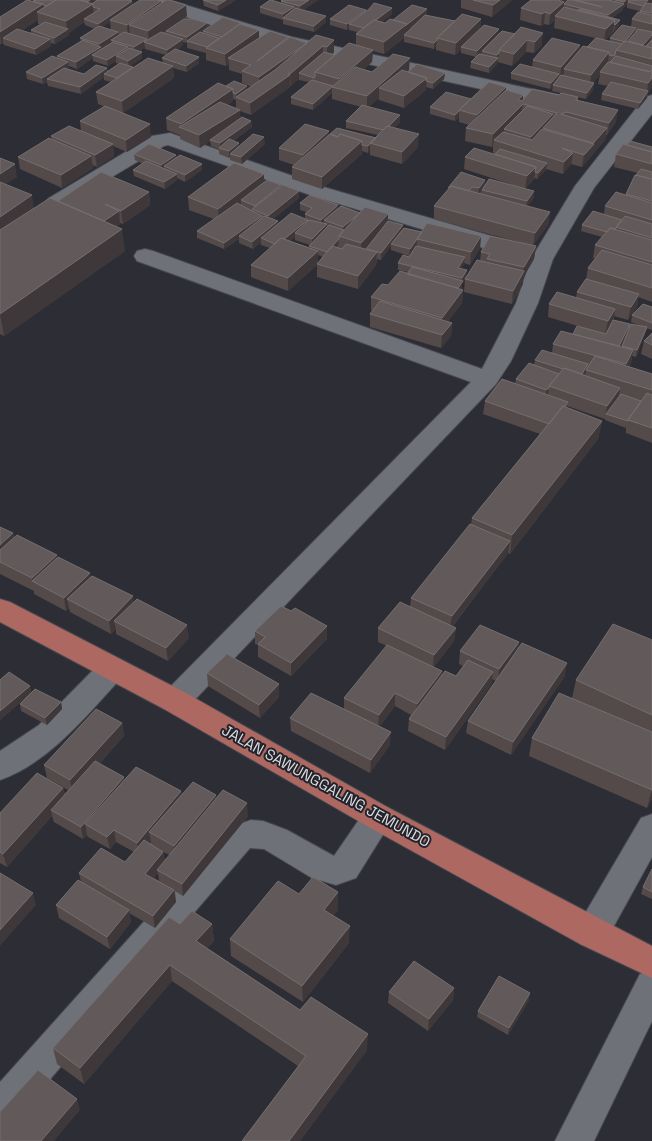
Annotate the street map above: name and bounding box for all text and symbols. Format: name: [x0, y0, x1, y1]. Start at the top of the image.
street label: JALAN SAWUNGGALING JEMUNDO: [219, 720, 434, 851]

